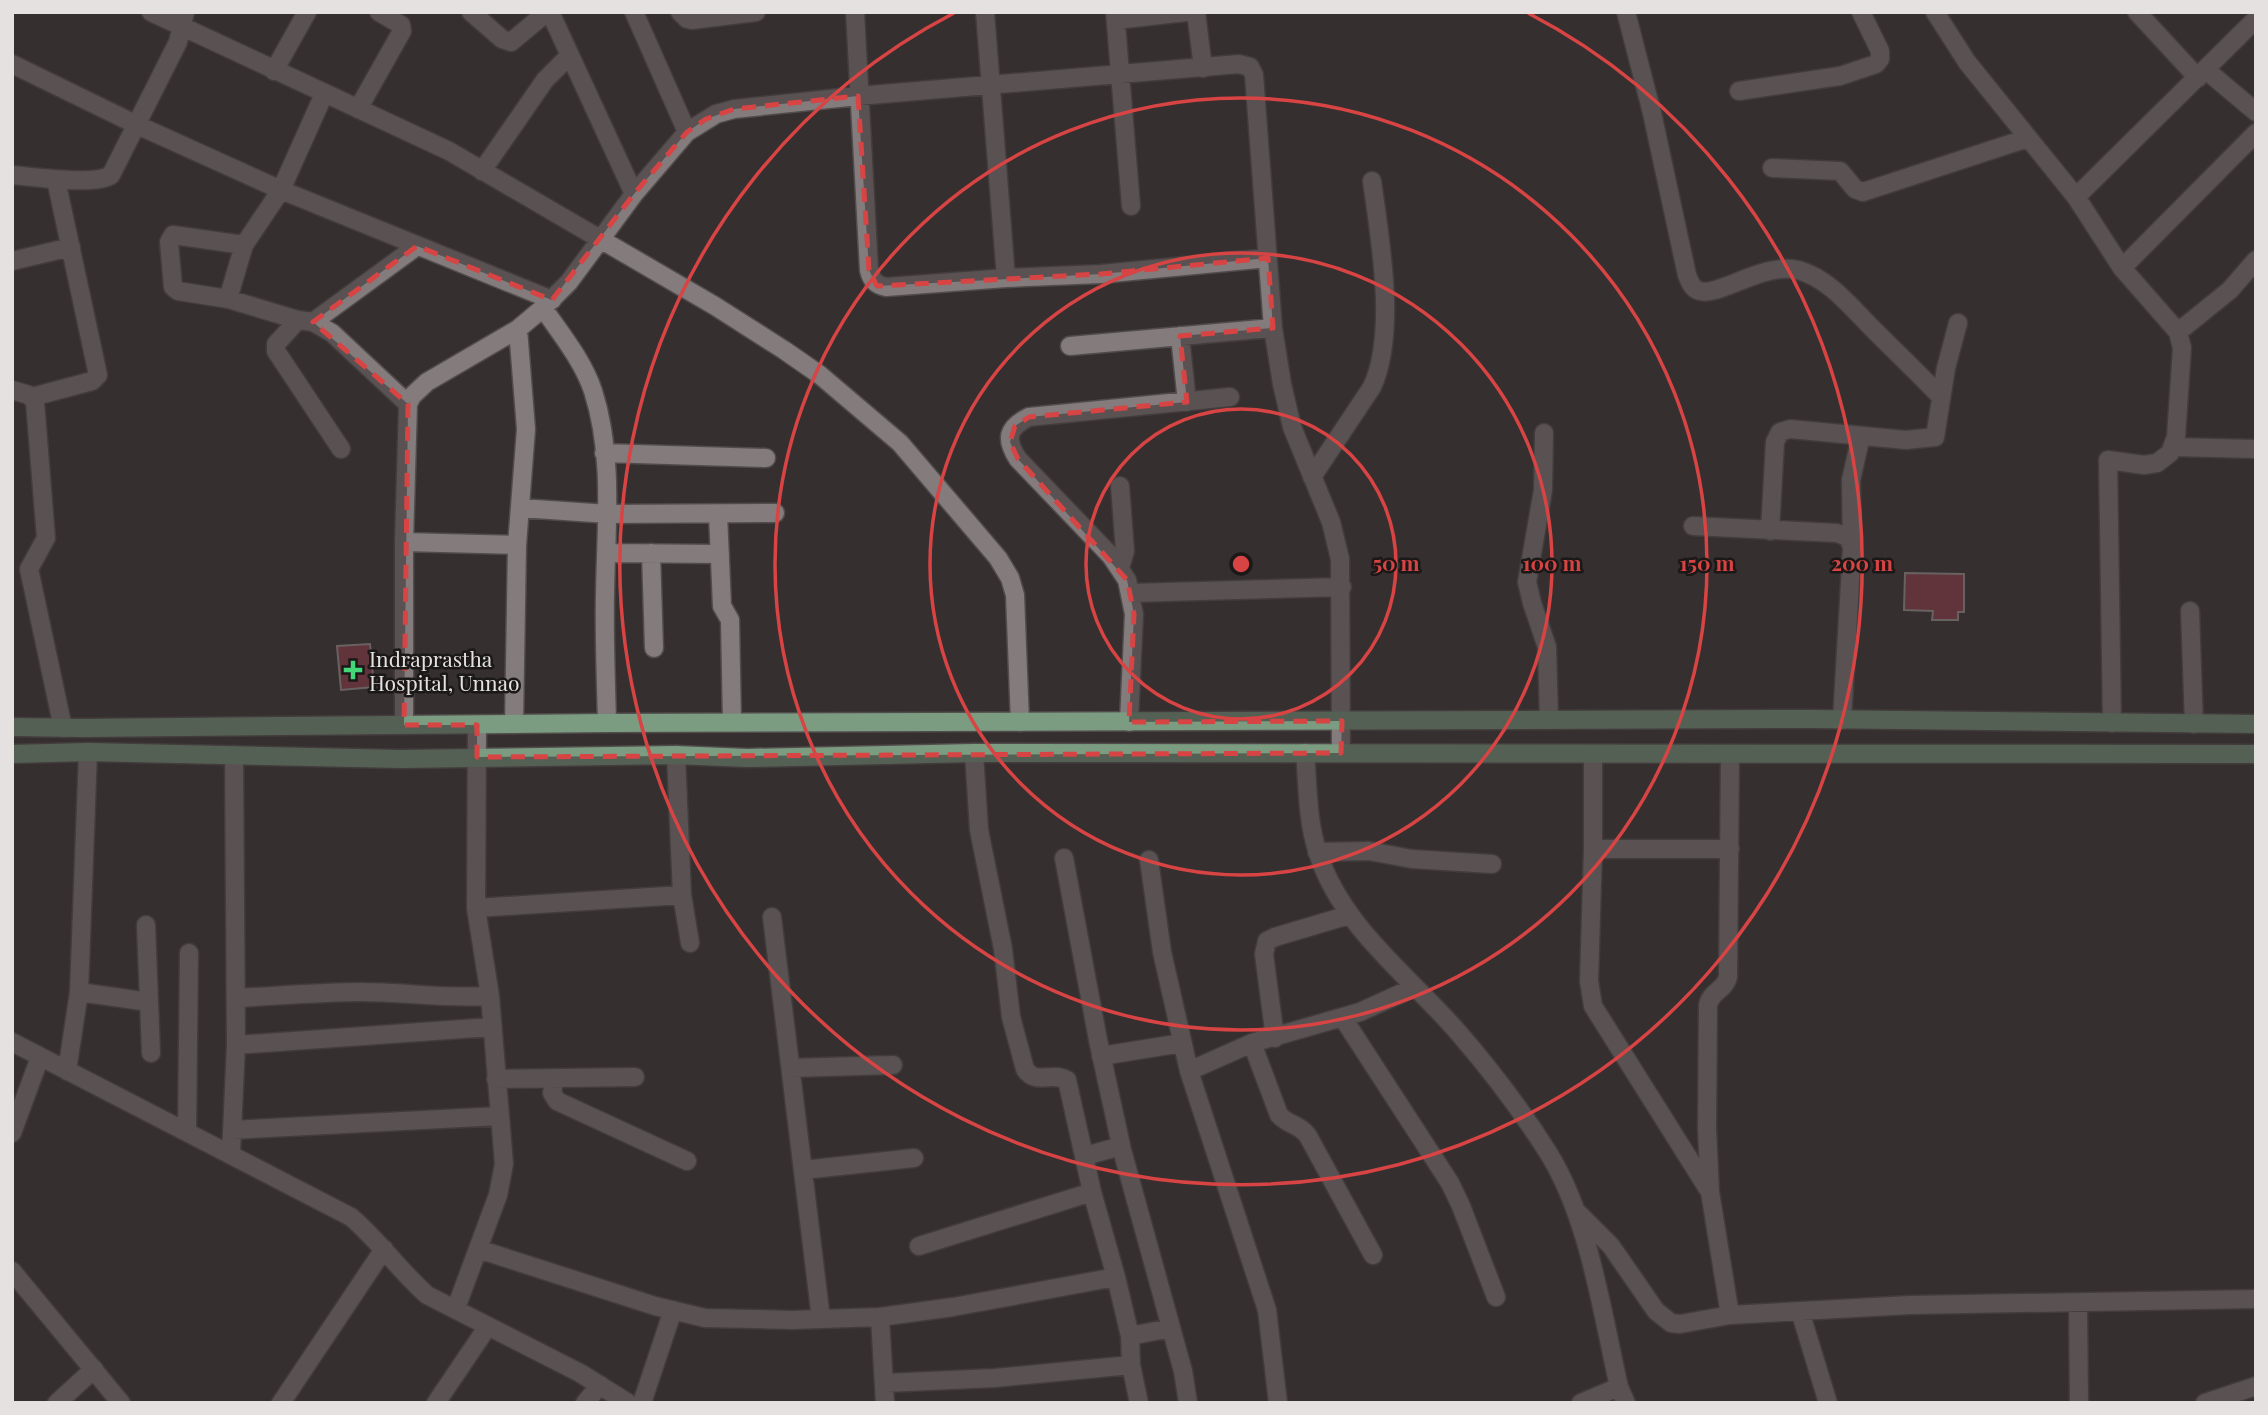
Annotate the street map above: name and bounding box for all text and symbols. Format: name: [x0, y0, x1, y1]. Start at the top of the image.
text: 50 m: [1372, 548, 1420, 576]
text: 100 m: [1522, 548, 1582, 576]
text: 150 m: [1680, 548, 1734, 576]
text: 200 m: [1831, 548, 1893, 576]
centre of rings: [1229, 552, 1253, 576]
place label: Indraprastha Hospital, Unnao: [369, 644, 519, 696]
marker: Indraprastha Hospital, Unnao: [343, 660, 363, 680]

